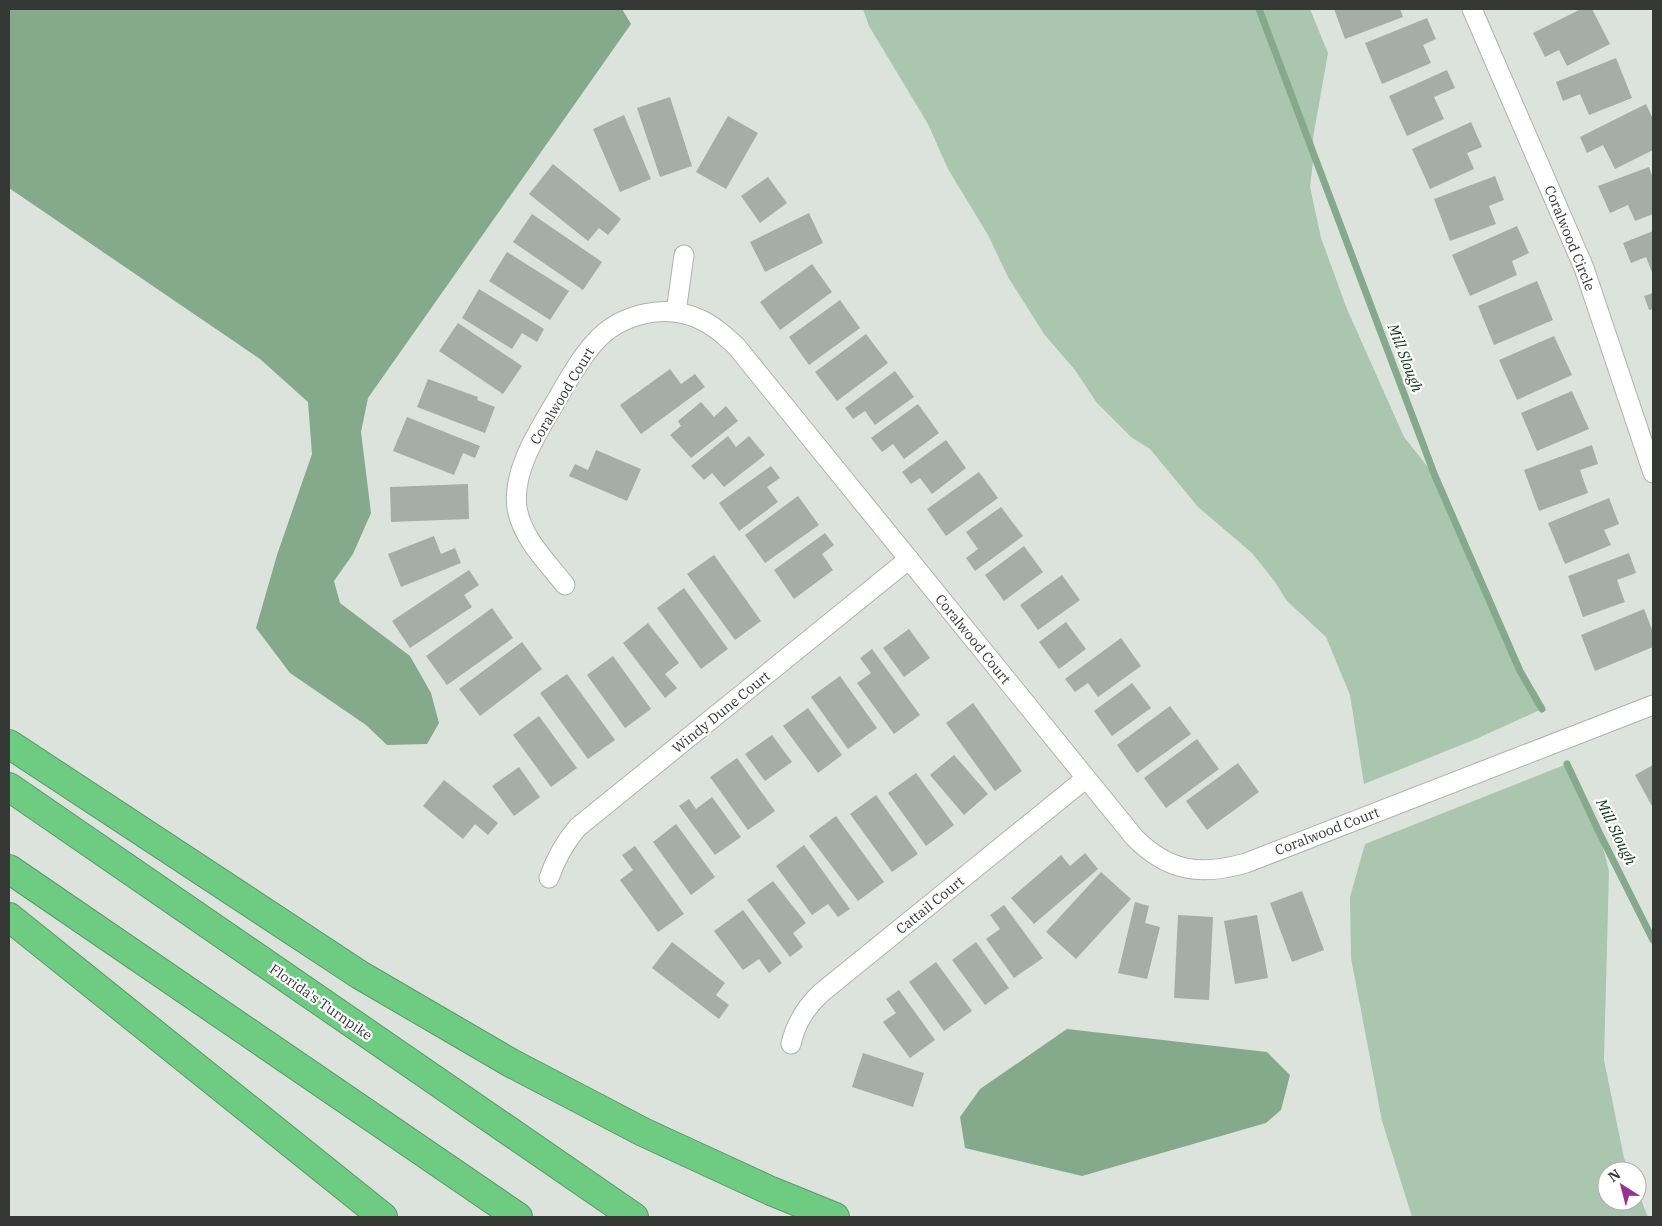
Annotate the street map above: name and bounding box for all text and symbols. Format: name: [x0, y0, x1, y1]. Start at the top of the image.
street label: Coralwood Circle: [1541, 183, 1599, 293]
water label: Mill Slough: [1383, 320, 1427, 395]
street label: Coralwood Court: [526, 344, 598, 448]
street label: Coralwood Court: [931, 590, 1015, 688]
street label: Windy Dune Court: [668, 667, 774, 757]
water label: Mill Slough: [1592, 794, 1641, 869]
street label: Coralwood Court: [1272, 803, 1382, 859]
street label: Cattail Court: [892, 872, 968, 938]
street label: Florida's Turnpike: [266, 960, 376, 1044]
north arrow: [1597, 1161, 1647, 1211]
text: N: [1605, 1165, 1624, 1186]

